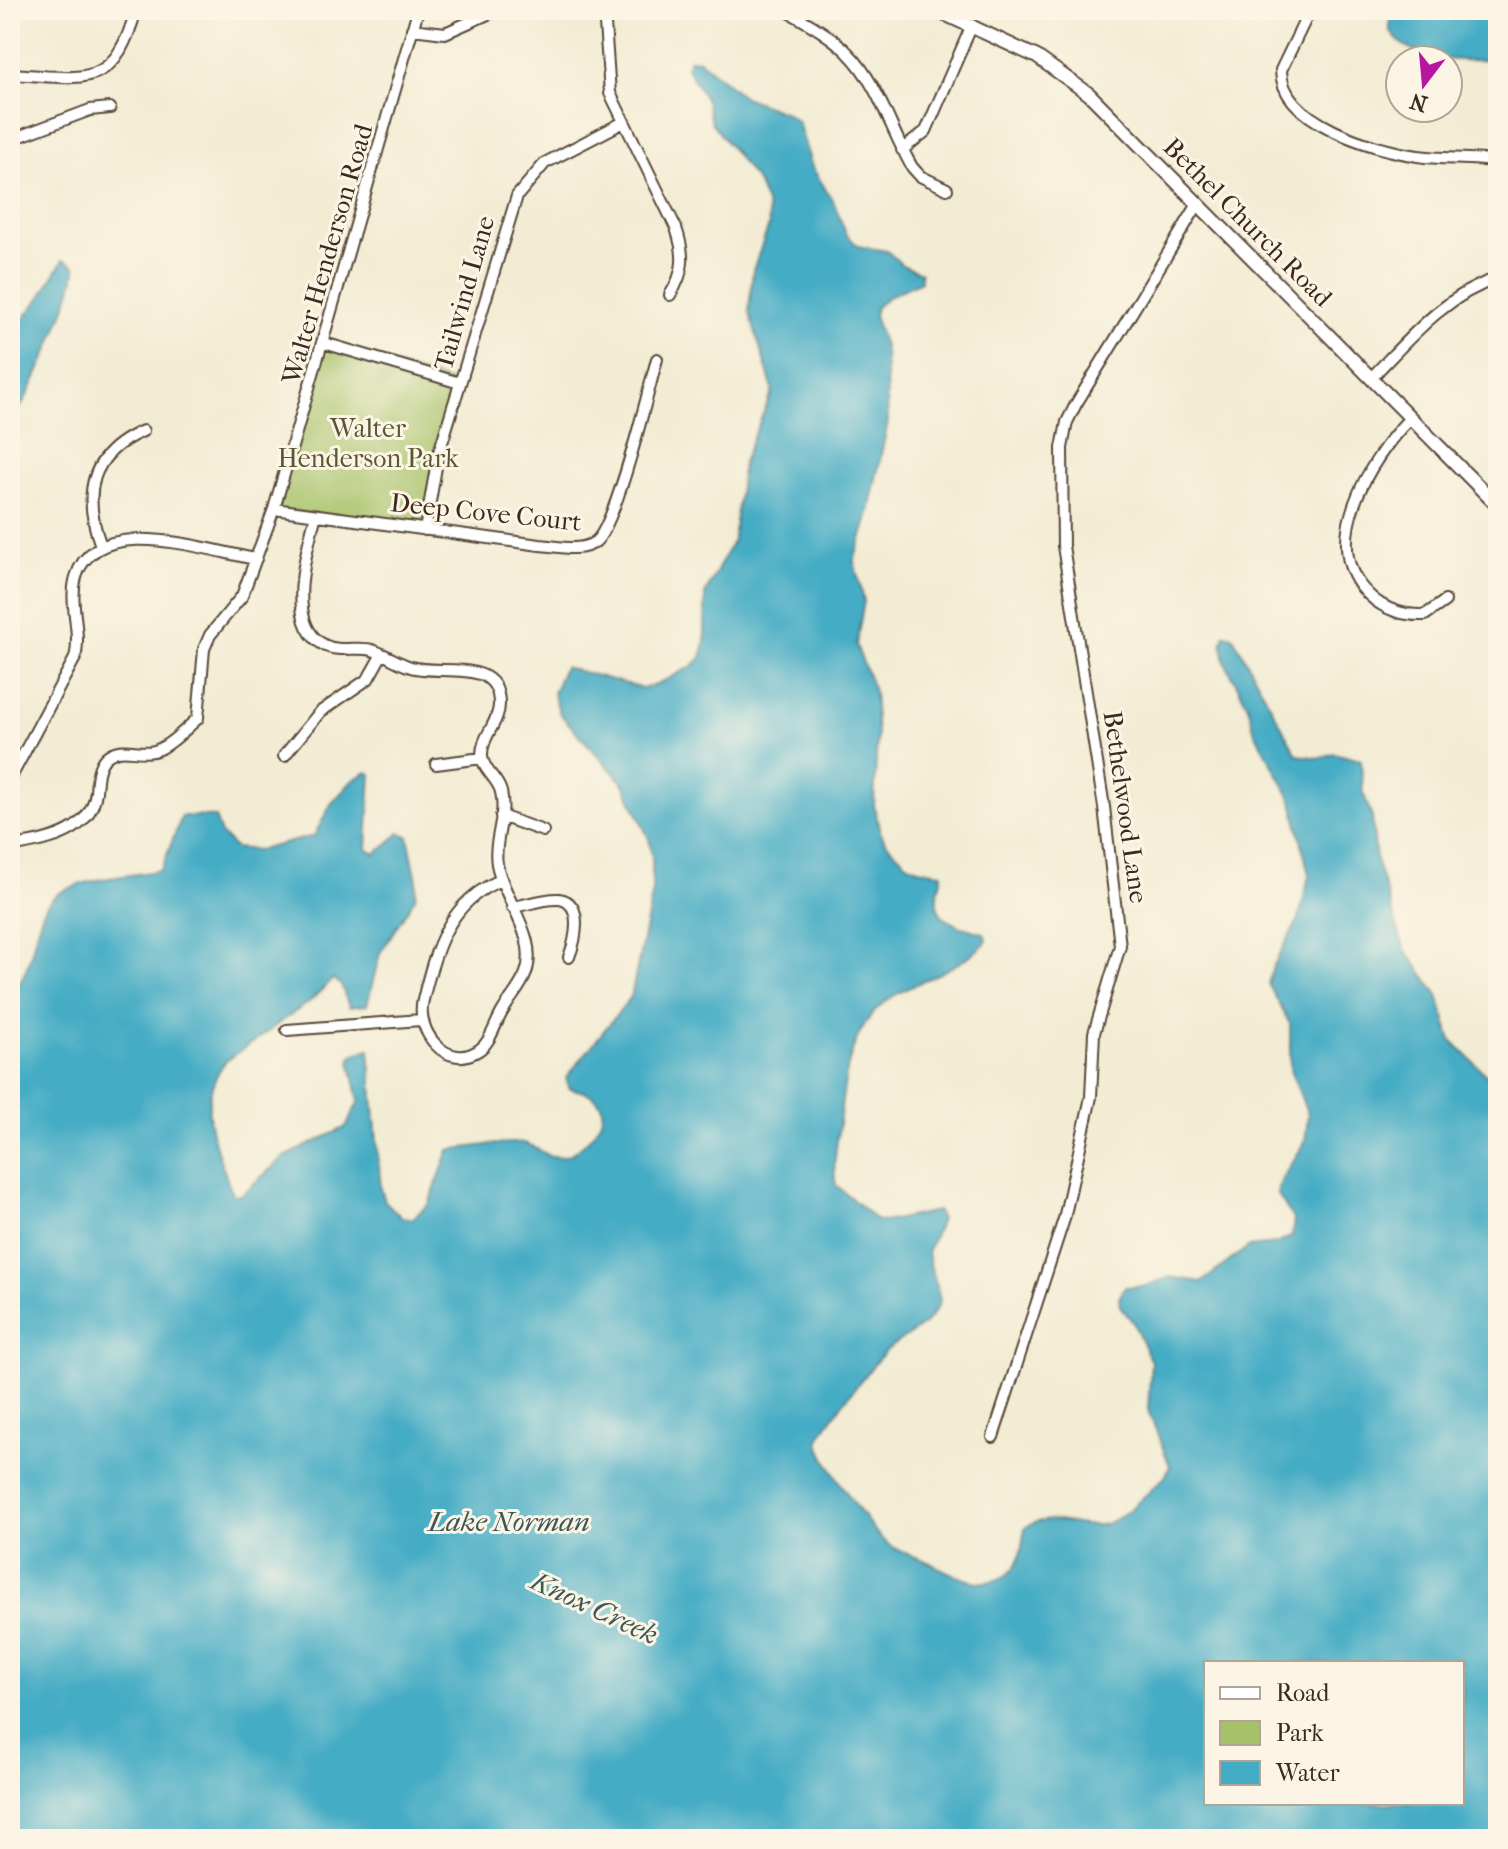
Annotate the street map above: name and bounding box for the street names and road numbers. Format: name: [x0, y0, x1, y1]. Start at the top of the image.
street label: Walter Henderson Road: [275, 120, 380, 389]
street label: Bethel Church Road: [1157, 132, 1339, 314]
street label: Tailwind Lane: [428, 212, 501, 374]
street label: Deep Cove Court: [389, 487, 584, 538]
street label: Bethelwood Lane: [1097, 709, 1154, 905]

